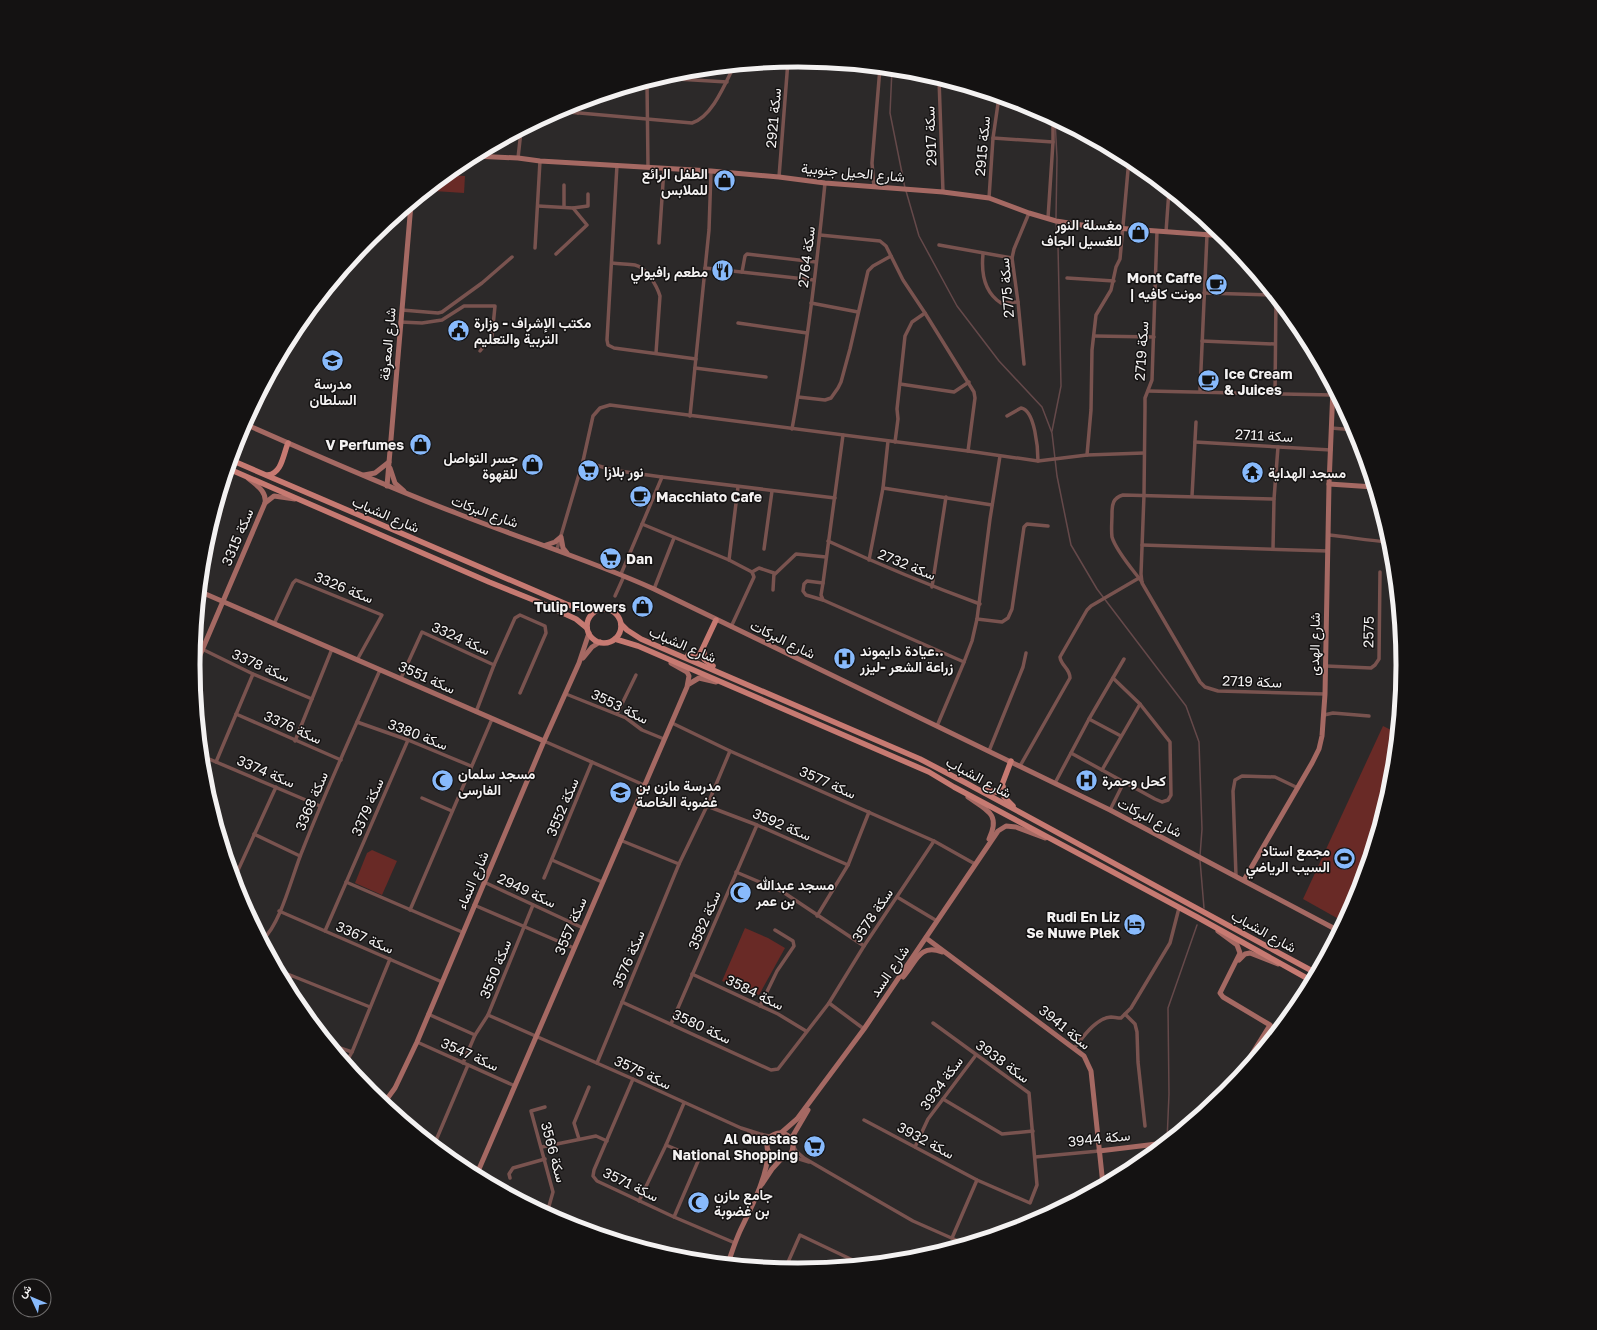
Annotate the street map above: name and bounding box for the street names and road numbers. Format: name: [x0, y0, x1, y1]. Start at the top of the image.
street label: سكة 2921: [762, 87, 784, 149]
street label: سكة 2917: [920, 106, 940, 166]
street label: سكة 2915: [971, 115, 993, 177]
street label: شارع الحيل جنوبية: [800, 159, 905, 188]
street label: سكة 2764: [794, 225, 818, 289]
street label: سكة 2775: [995, 257, 1017, 319]
street label: شارع المعرفة: [375, 307, 402, 381]
street label: سكة 2719: [1130, 321, 1152, 381]
street label: سكة 2711: [1235, 425, 1293, 445]
street label: شارع البركات: [448, 491, 521, 534]
street label: شارع الشباب: [349, 492, 422, 539]
street label: سكة 3315: [217, 506, 257, 568]
street label: سكة 2732: [876, 545, 938, 583]
street label: سكة 3326: [312, 568, 376, 606]
street label: شارع الهدى: [1305, 612, 1326, 676]
street label: شارع البركات: [746, 616, 818, 665]
street label: 2575: [1359, 616, 1377, 648]
street label: سكة 3324: [429, 618, 493, 658]
street label: شارع الشباب: [646, 622, 719, 669]
street label: سكة 3378: [230, 645, 292, 685]
street label: سكة 3551: [396, 657, 458, 697]
street label: سكة 2719: [1222, 671, 1282, 691]
street label: سكة 3553: [589, 685, 651, 727]
street label: سكة 3376: [262, 707, 324, 747]
street label: سكة 3380: [386, 715, 450, 753]
street label: سكة 3374: [234, 751, 298, 791]
street label: شارع الشباب: [942, 753, 1015, 804]
street label: سكة 3577: [797, 762, 859, 802]
street label: سكة 3368: [291, 769, 331, 833]
street label: سكة 3379: [347, 775, 387, 839]
street label: سكة 3552: [542, 775, 582, 839]
street label: شارع البركات: [1114, 794, 1185, 843]
street label: سكة 3592: [750, 804, 814, 844]
street label: شارع النماء: [452, 849, 495, 913]
street label: سكة 2949: [495, 869, 559, 911]
street label: سكة 3578: [848, 885, 896, 945]
street label: سكة 3582: [684, 888, 724, 952]
street label: سكة 3557: [550, 895, 590, 957]
street label: شارع الشباب: [1227, 906, 1299, 958]
street label: سكة 3367: [333, 917, 397, 957]
street label: سكة 3576: [608, 928, 648, 990]
street label: سكة 3550: [475, 937, 515, 1001]
street label: شارع السد: [866, 942, 915, 1002]
street label: سكة 3584: [723, 971, 787, 1013]
street label: سكة 3941: [1036, 1001, 1094, 1053]
street label: سكة 3580: [670, 1005, 734, 1047]
street label: سكة 3547: [439, 1034, 501, 1074]
street label: سكة 3938: [973, 1036, 1033, 1086]
street label: سكة 3575: [612, 1051, 674, 1093]
street label: سكة 3934: [916, 1053, 966, 1113]
street label: سكة 3932: [895, 1118, 957, 1162]
street label: سكة 3566: [538, 1120, 570, 1184]
street label: سكة 3944: [1067, 1126, 1131, 1150]
street label: سكة 3571: [601, 1163, 661, 1205]

